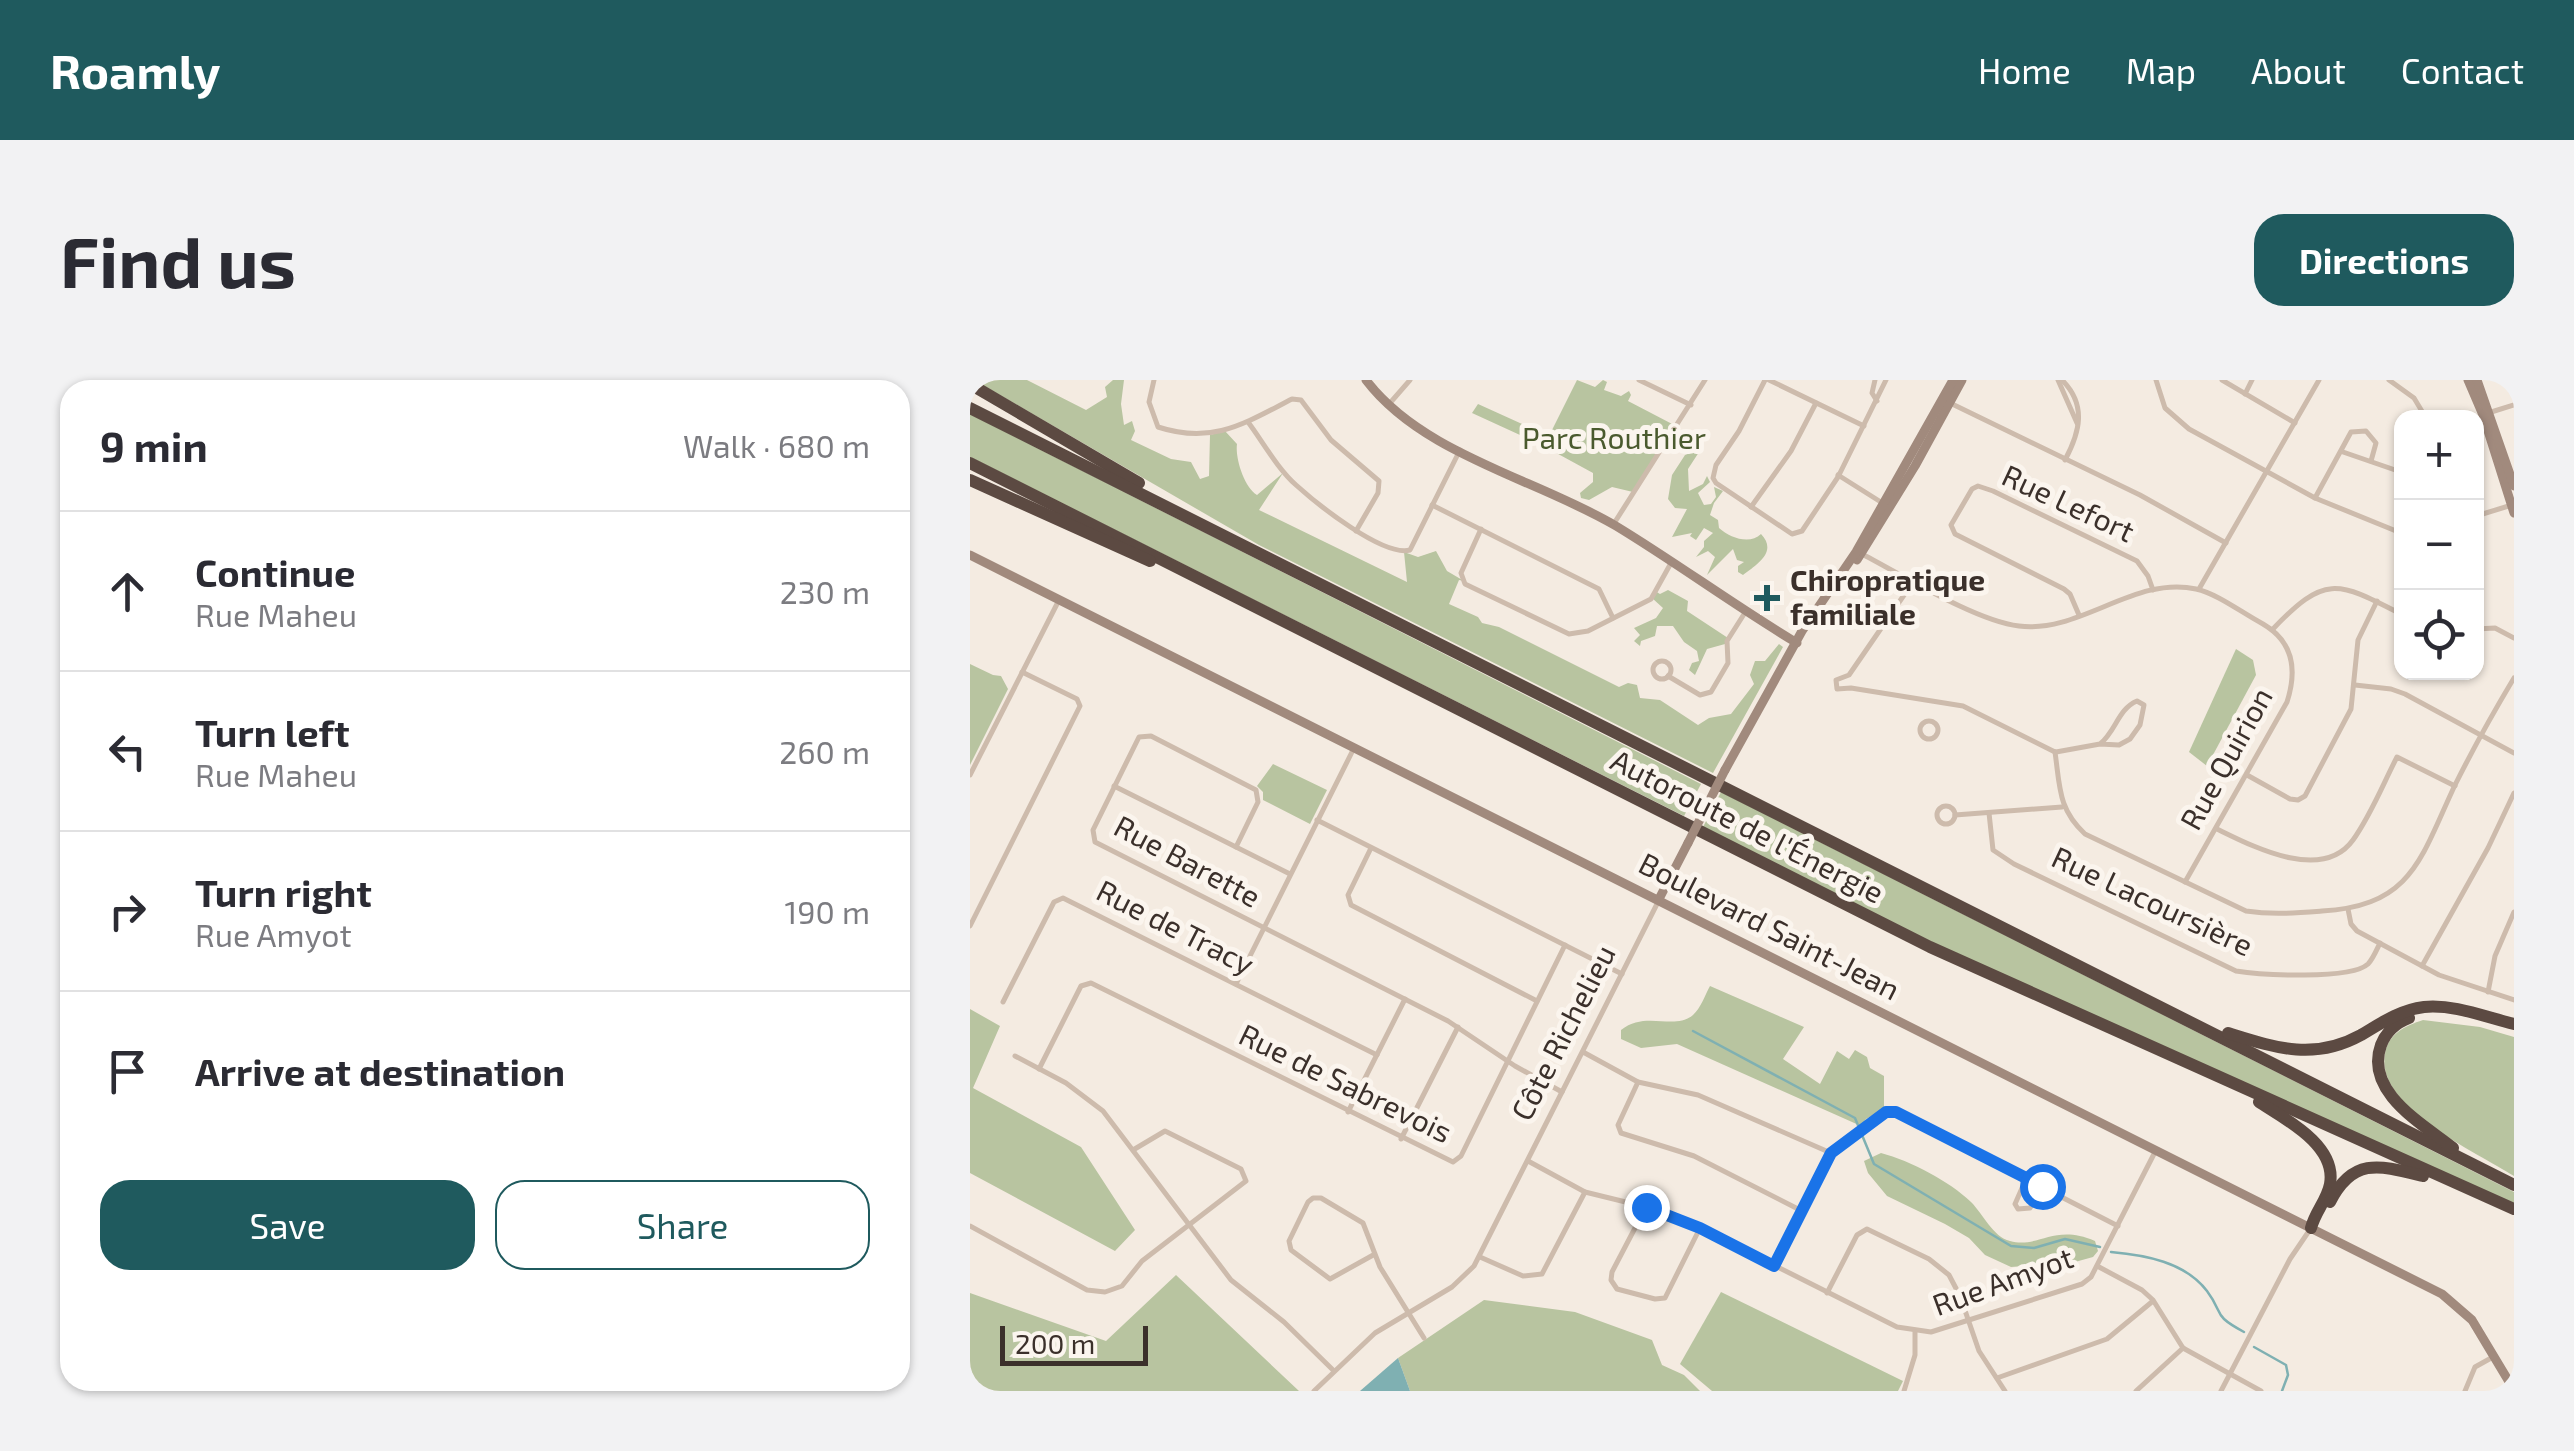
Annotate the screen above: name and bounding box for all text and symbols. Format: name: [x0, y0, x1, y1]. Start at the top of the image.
text: Roamly: [50, 41, 220, 99]
text: Home: [1978, 49, 2071, 91]
text: Map: [2126, 49, 2196, 91]
text: About: [2251, 49, 2346, 91]
text: Contact: [2401, 49, 2524, 91]
button: Directions: [2254, 214, 2514, 306]
text: Find us: [60, 218, 296, 302]
map controls: [2394, 410, 2484, 680]
button: +: [2394, 410, 2484, 500]
park label: Parc Routhier: [1522, 419, 1706, 455]
text: 9 min: [100, 420, 208, 470]
text: Walk · 680 m: [683, 426, 870, 464]
street label: Rue Lefort: [1997, 456, 2141, 548]
button: −: [2394, 500, 2484, 590]
text: Continue: [195, 549, 355, 595]
place label: Chiropratique familiale: [1790, 561, 1985, 631]
icon: ahead: [100, 564, 155, 619]
text: 230 m: [780, 572, 870, 610]
marker: Chiropratique familiale: [1754, 585, 1780, 611]
button: locate: [2394, 590, 2484, 680]
text: Rue Maheu: [195, 595, 357, 633]
street label: Rue Quirion: [2171, 681, 2279, 835]
text: Turn left: [195, 709, 350, 755]
icon: left: [100, 724, 155, 779]
text: 260 m: [779, 732, 870, 770]
street label: Autoroute de l'Énergie: [1605, 741, 1890, 910]
text: Rue Maheu: [195, 755, 357, 793]
street label: Rue Barette: [1109, 807, 1267, 914]
street label: Rue Lacoursière: [2047, 838, 2259, 962]
street label: Boulevard Saint-Jean: [1634, 844, 1906, 1007]
text: Turn right: [195, 869, 372, 915]
street label: Rue de Tracy: [1091, 871, 1261, 981]
icon: right: [100, 884, 155, 939]
text: 190 m: [784, 892, 870, 930]
text: Rue Amyot: [195, 915, 352, 953]
street label: Côte Richelieu: [1503, 938, 1622, 1126]
street label: Rue de Sabrevois: [1234, 1015, 1458, 1149]
icon: arrive: [100, 1044, 155, 1099]
text: Arrive at destination: [195, 1048, 565, 1094]
route start: [2020, 1164, 2066, 1210]
button: Save: [100, 1180, 475, 1270]
button: Share: [495, 1180, 870, 1270]
route end: [1624, 1185, 1670, 1231]
street label: Rue Amyot: [1927, 1238, 2077, 1322]
scale bar: [1000, 1321, 1148, 1366]
text: 200 m: [1015, 1326, 1095, 1360]

